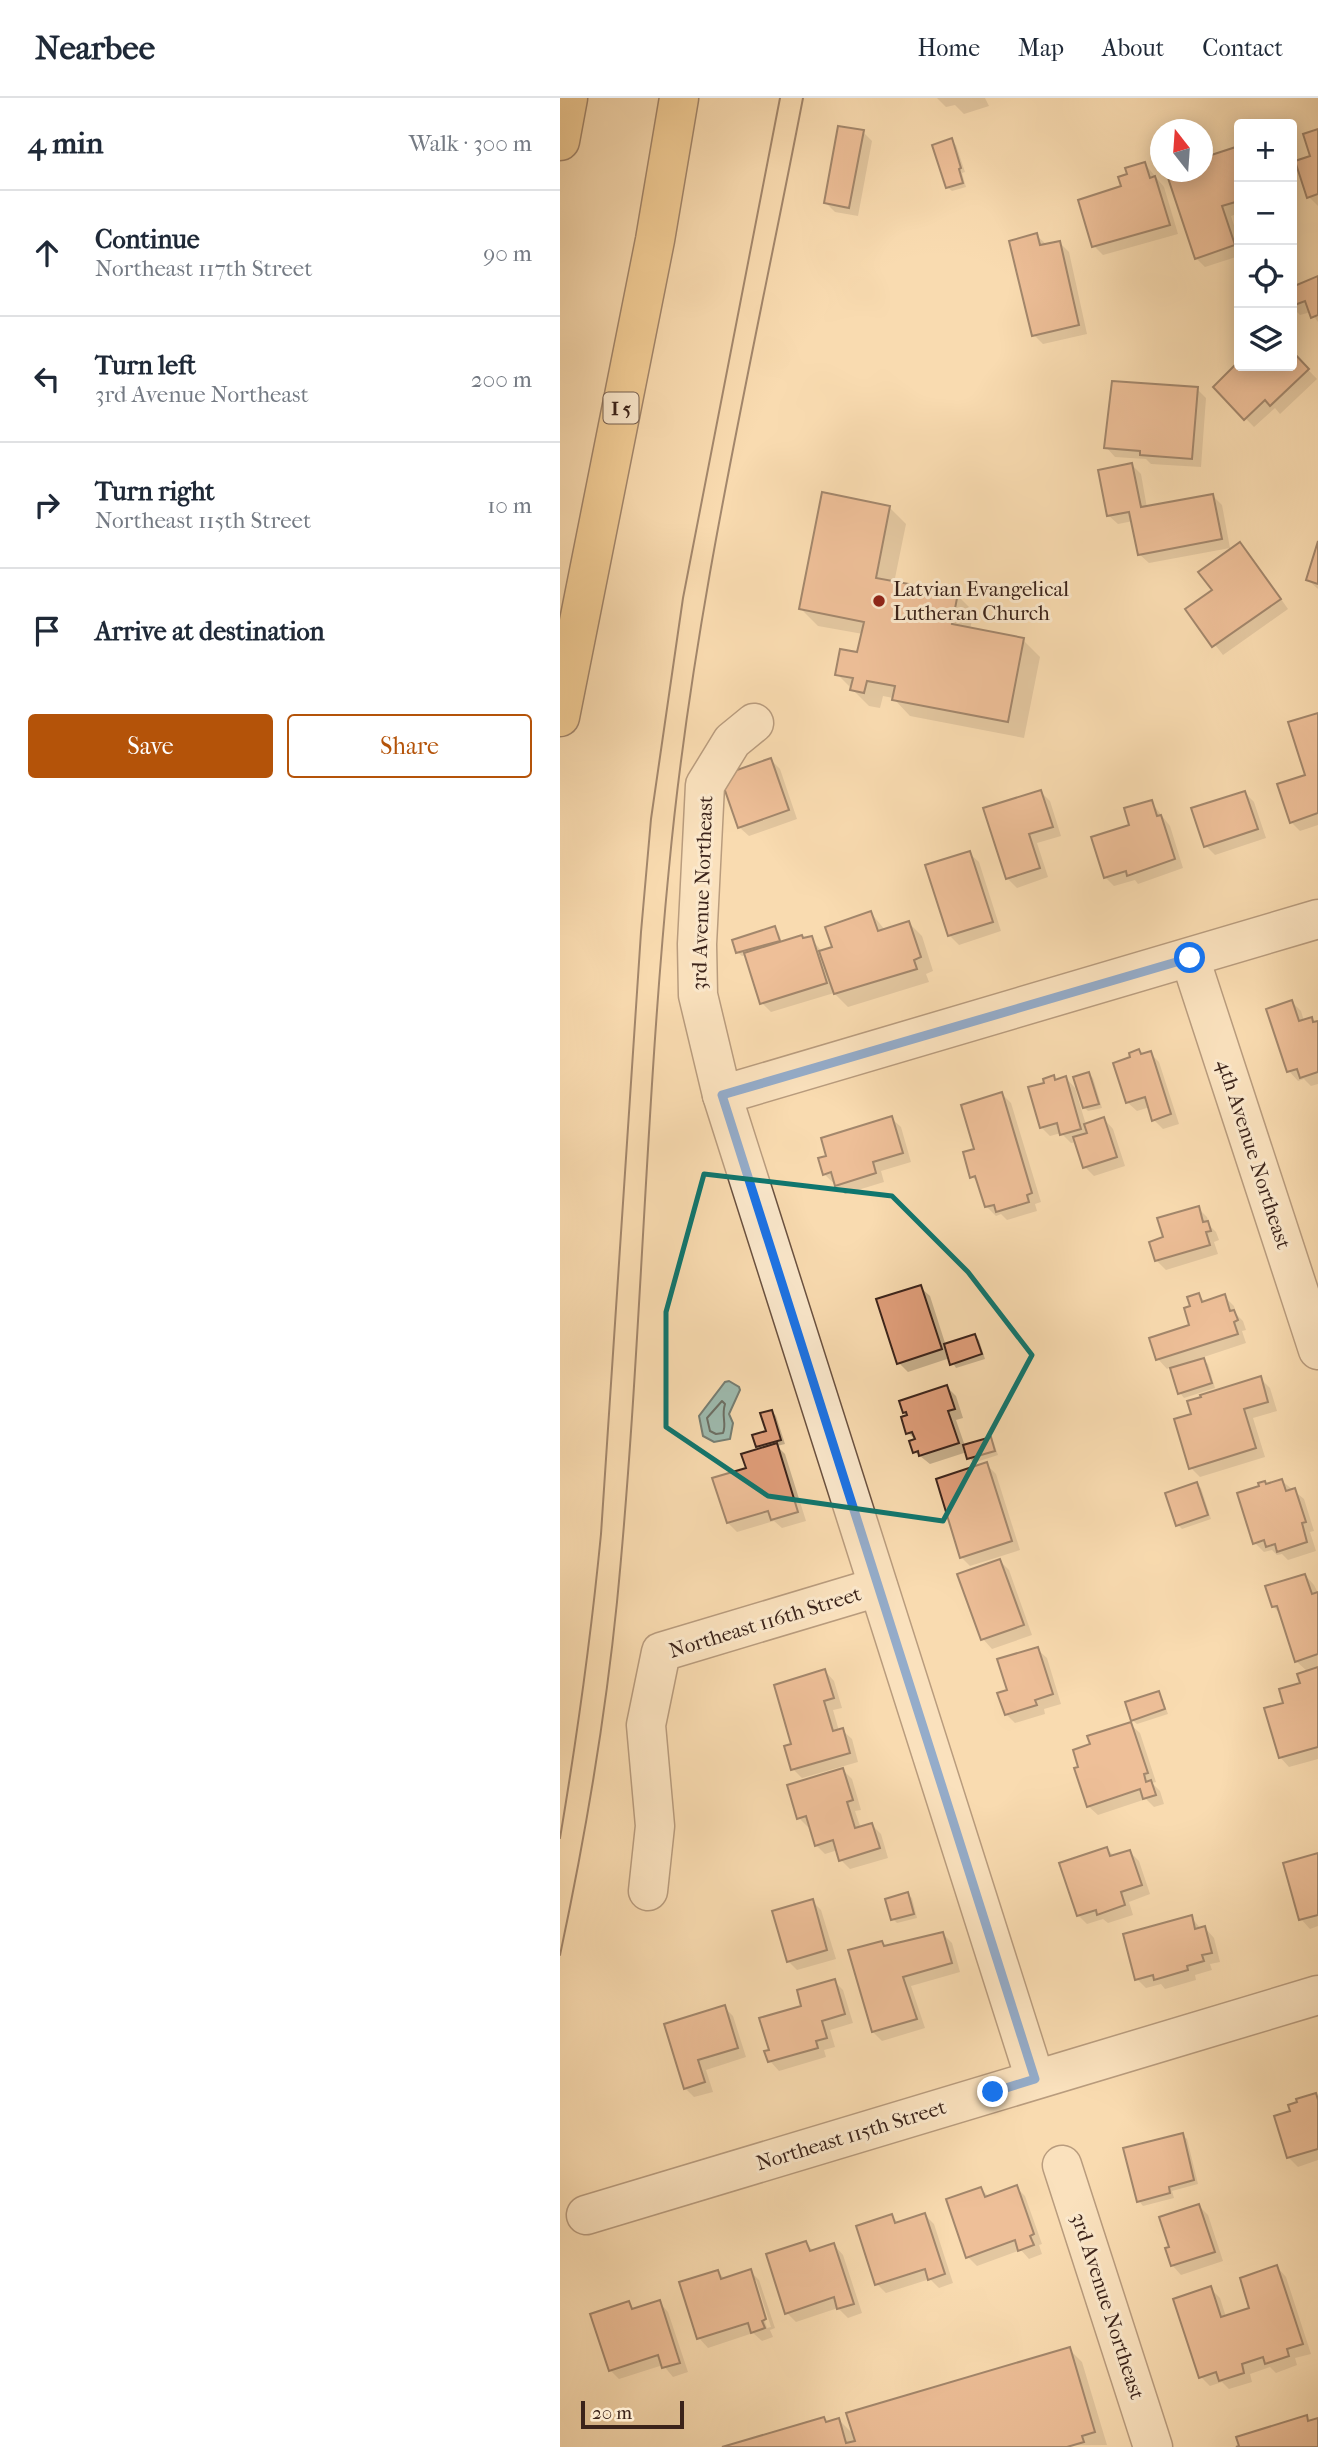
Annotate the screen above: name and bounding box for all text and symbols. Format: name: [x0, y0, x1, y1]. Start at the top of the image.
text: Nearbee: [35, 29, 155, 68]
text: Home: [918, 34, 980, 62]
text: Map: [1018, 34, 1064, 62]
text: About: [1102, 34, 1164, 62]
text: Contact: [1202, 34, 1283, 62]
north arrow: [1150, 119, 1213, 182]
map controls: [1234, 119, 1297, 371]
button: +: [1234, 119, 1297, 182]
text: 4 min: [28, 126, 103, 161]
text: Walk · 300 m: [409, 130, 532, 157]
button: −: [1234, 182, 1297, 245]
text: Continue: [95, 224, 200, 255]
icon: ahead: [28, 234, 66, 272]
text: 90 m: [483, 240, 532, 267]
button: locate: [1234, 245, 1297, 308]
text: Northeast 117th Street: [95, 255, 312, 282]
button: layers: [1234, 308, 1297, 371]
text: Turn left: [95, 350, 196, 381]
icon: left: [28, 360, 66, 398]
text: 200 m: [471, 366, 532, 393]
text: 3rd Avenue Northeast: [95, 381, 309, 408]
road number: I 5: [603, 392, 638, 424]
text: Turn right: [95, 476, 215, 507]
icon: right: [28, 486, 66, 524]
text: 10 m: [487, 492, 532, 519]
text: Northeast 115th Street: [95, 507, 311, 534]
place label: Latvian Evangelical Lutheran Church: [893, 577, 1069, 625]
marker: Latvian Evangelical Lutheran Church: [871, 593, 887, 609]
icon: arrive: [28, 612, 66, 650]
text: Arrive at destination: [95, 616, 325, 647]
button: Save: [28, 714, 273, 778]
button: Share: [287, 714, 532, 778]
street label: 3rd Avenue Northeast: [687, 795, 717, 991]
route start: [1174, 942, 1205, 973]
street label: 4th Avenue Northeast: [1212, 1056, 1296, 1252]
street label: Northeast 116th Street: [666, 1581, 864, 1663]
route end: [977, 2076, 1008, 2107]
street label: Northeast 115th Street: [753, 2095, 949, 2175]
street label: 3rd Avenue Northeast: [1066, 2209, 1150, 2403]
scale bar: [581, 2398, 684, 2430]
text: 20 m: [592, 2402, 632, 2424]

